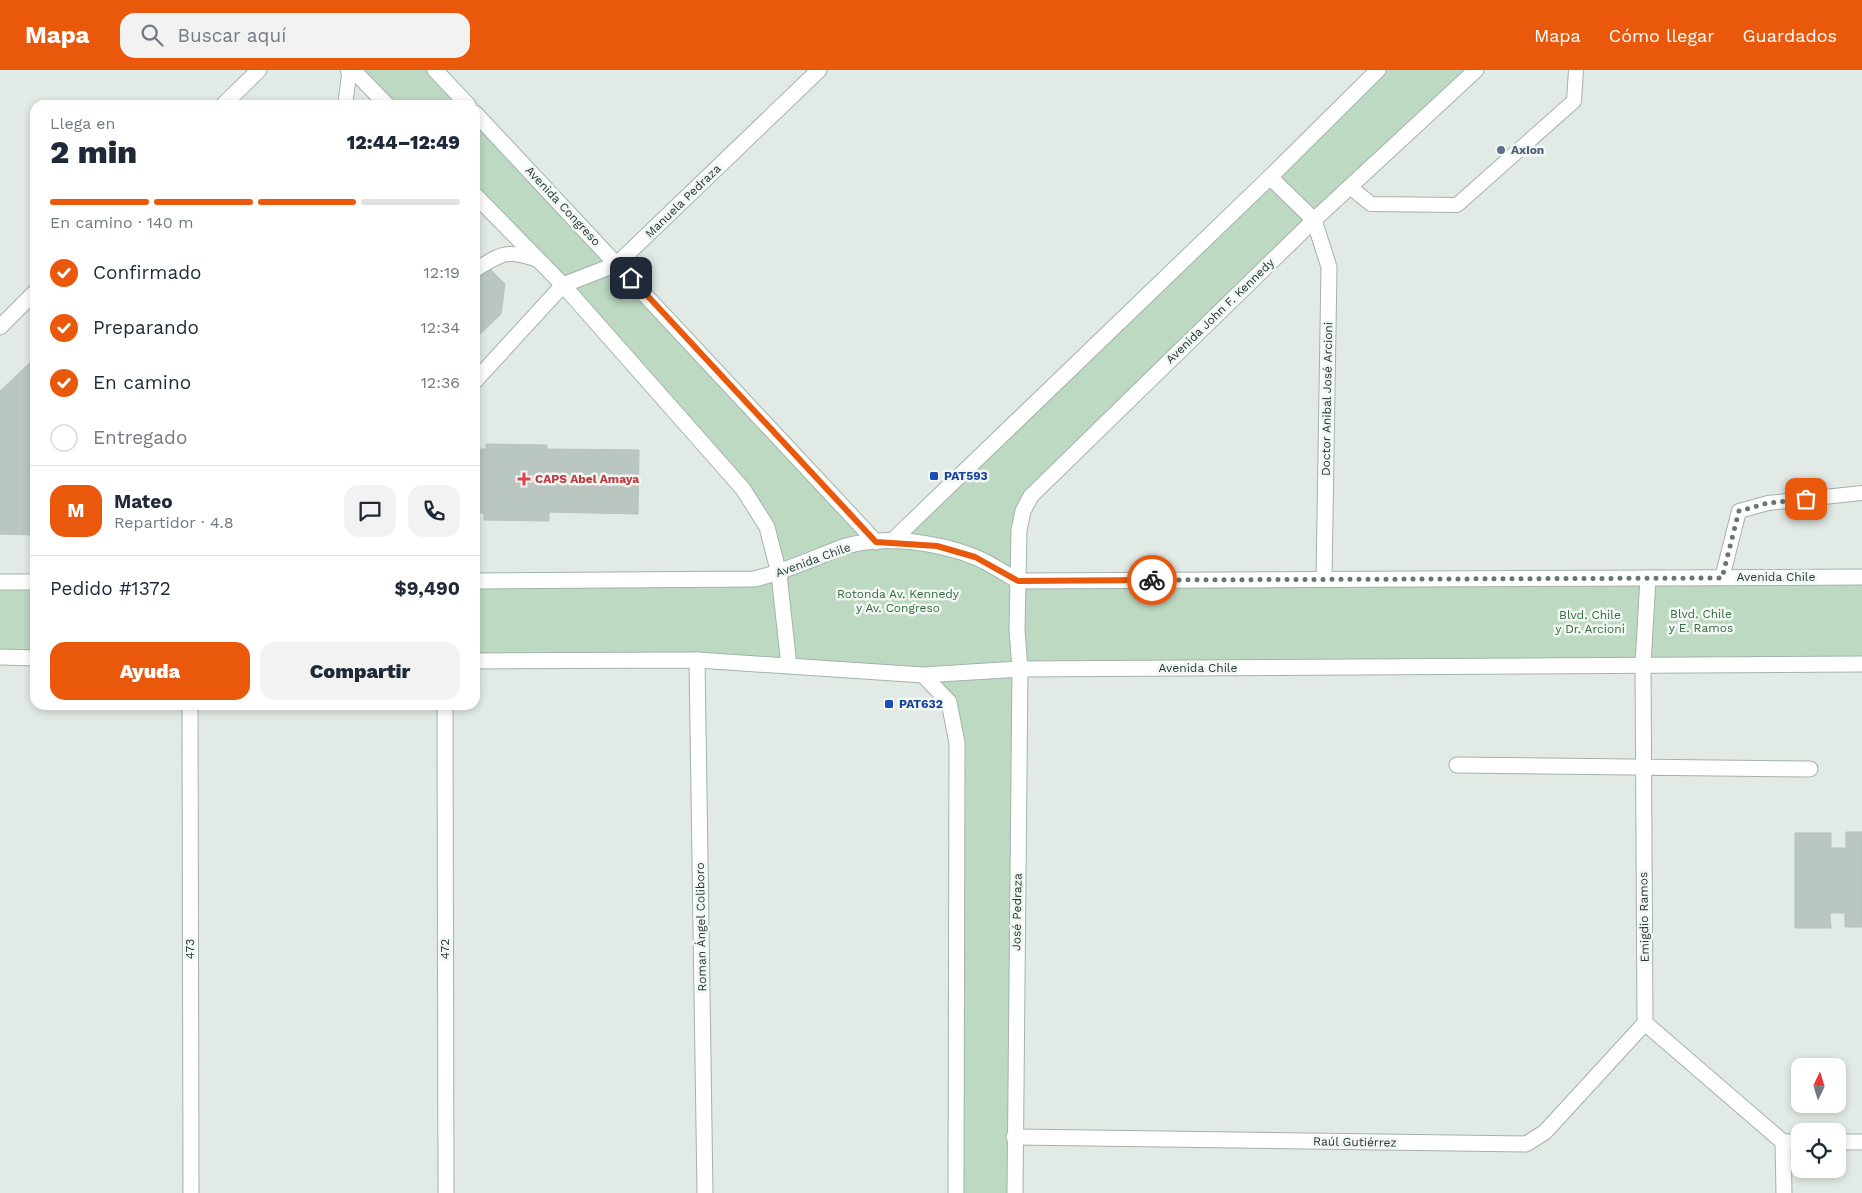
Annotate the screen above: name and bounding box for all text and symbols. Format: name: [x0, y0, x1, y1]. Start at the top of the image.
search box: [120, 13, 470, 58]
text: Mapa: [25, 21, 90, 49]
icon: search: [138, 21, 166, 49]
text: Buscar aquí: [178, 24, 286, 47]
text: Mapa: [1534, 25, 1581, 46]
text: Cómo llegar: [1609, 25, 1715, 46]
text: Guardados: [1743, 25, 1837, 46]
text: Llega en: [50, 114, 116, 133]
text: 12:44–12:49: [347, 131, 460, 154]
text: 2 min: [50, 133, 137, 171]
place label: Axion: [1511, 143, 1544, 157]
marker: Axion: [1495, 144, 1507, 156]
street label: Manuela Pedraza: [642, 161, 724, 241]
street label: Avenida Congreso: [522, 163, 604, 249]
text: En camino · 140 m: [50, 213, 193, 232]
street label: Avenida John F. Kennedy: [1163, 255, 1278, 366]
pin: [610, 257, 652, 299]
icon: check: [50, 259, 78, 287]
text: Confirmado: [93, 261, 202, 284]
text: 12:19: [424, 263, 460, 282]
icon: home: [617, 264, 645, 292]
icon: check: [50, 314, 78, 342]
text: Preparando: [93, 316, 199, 339]
text: 12:34: [421, 318, 460, 337]
street label: Doctor Anibal José Arcioni: [1319, 322, 1335, 476]
icon: check: [50, 369, 78, 397]
text: En camino: [93, 371, 191, 394]
text: 12:36: [421, 373, 460, 392]
text: Entregado: [93, 426, 187, 449]
place label: PAT593: [944, 469, 988, 483]
marker: PAT593: [928, 470, 940, 482]
marker: CAPS Abel Amaya: [517, 472, 531, 486]
place label: CAPS Abel Amaya: [535, 472, 639, 486]
pin: [1785, 478, 1827, 520]
button: chat: [344, 485, 396, 537]
button: phone: [408, 485, 460, 537]
icon: bag: [1792, 485, 1820, 513]
text: Mateo: [114, 490, 173, 513]
text: M: [67, 499, 85, 522]
text: Repartidor · 4.8: [114, 513, 234, 532]
street label: Avenida Chile: [774, 540, 853, 580]
courier: [1127, 555, 1177, 605]
icon: bike: [1138, 566, 1166, 594]
street label: Avenida Chile: [1737, 570, 1816, 584]
text: Pedido #1372: [50, 577, 171, 600]
text: $9,490: [395, 577, 460, 600]
park label: Rotonda Av. Kennedy y Av. Congreso: [837, 587, 960, 615]
park label: Blvd. Chile y E. Ramos: [1669, 607, 1733, 635]
park label: Blvd. Chile y Dr. Arcioni: [1555, 608, 1625, 636]
button: Ayuda: [50, 642, 250, 700]
button: Compartir: [260, 642, 460, 700]
street label: Avenida Chile: [1159, 661, 1238, 675]
place label: PAT632: [899, 697, 943, 711]
marker: PAT632: [883, 698, 895, 710]
street label: Roman Ángel Coliboro: [693, 862, 709, 992]
street label: Emigdio Ramos: [1636, 872, 1652, 962]
street label: José Pedraza: [1009, 873, 1025, 951]
street label: 473: [183, 939, 197, 959]
street label: 472: [438, 939, 452, 959]
north arrow: [1791, 1058, 1846, 1112]
map controls: [1791, 1058, 1846, 1178]
button: locate: [1791, 1123, 1846, 1178]
street label: Raúl Gutiérrez: [1313, 1134, 1397, 1150]

